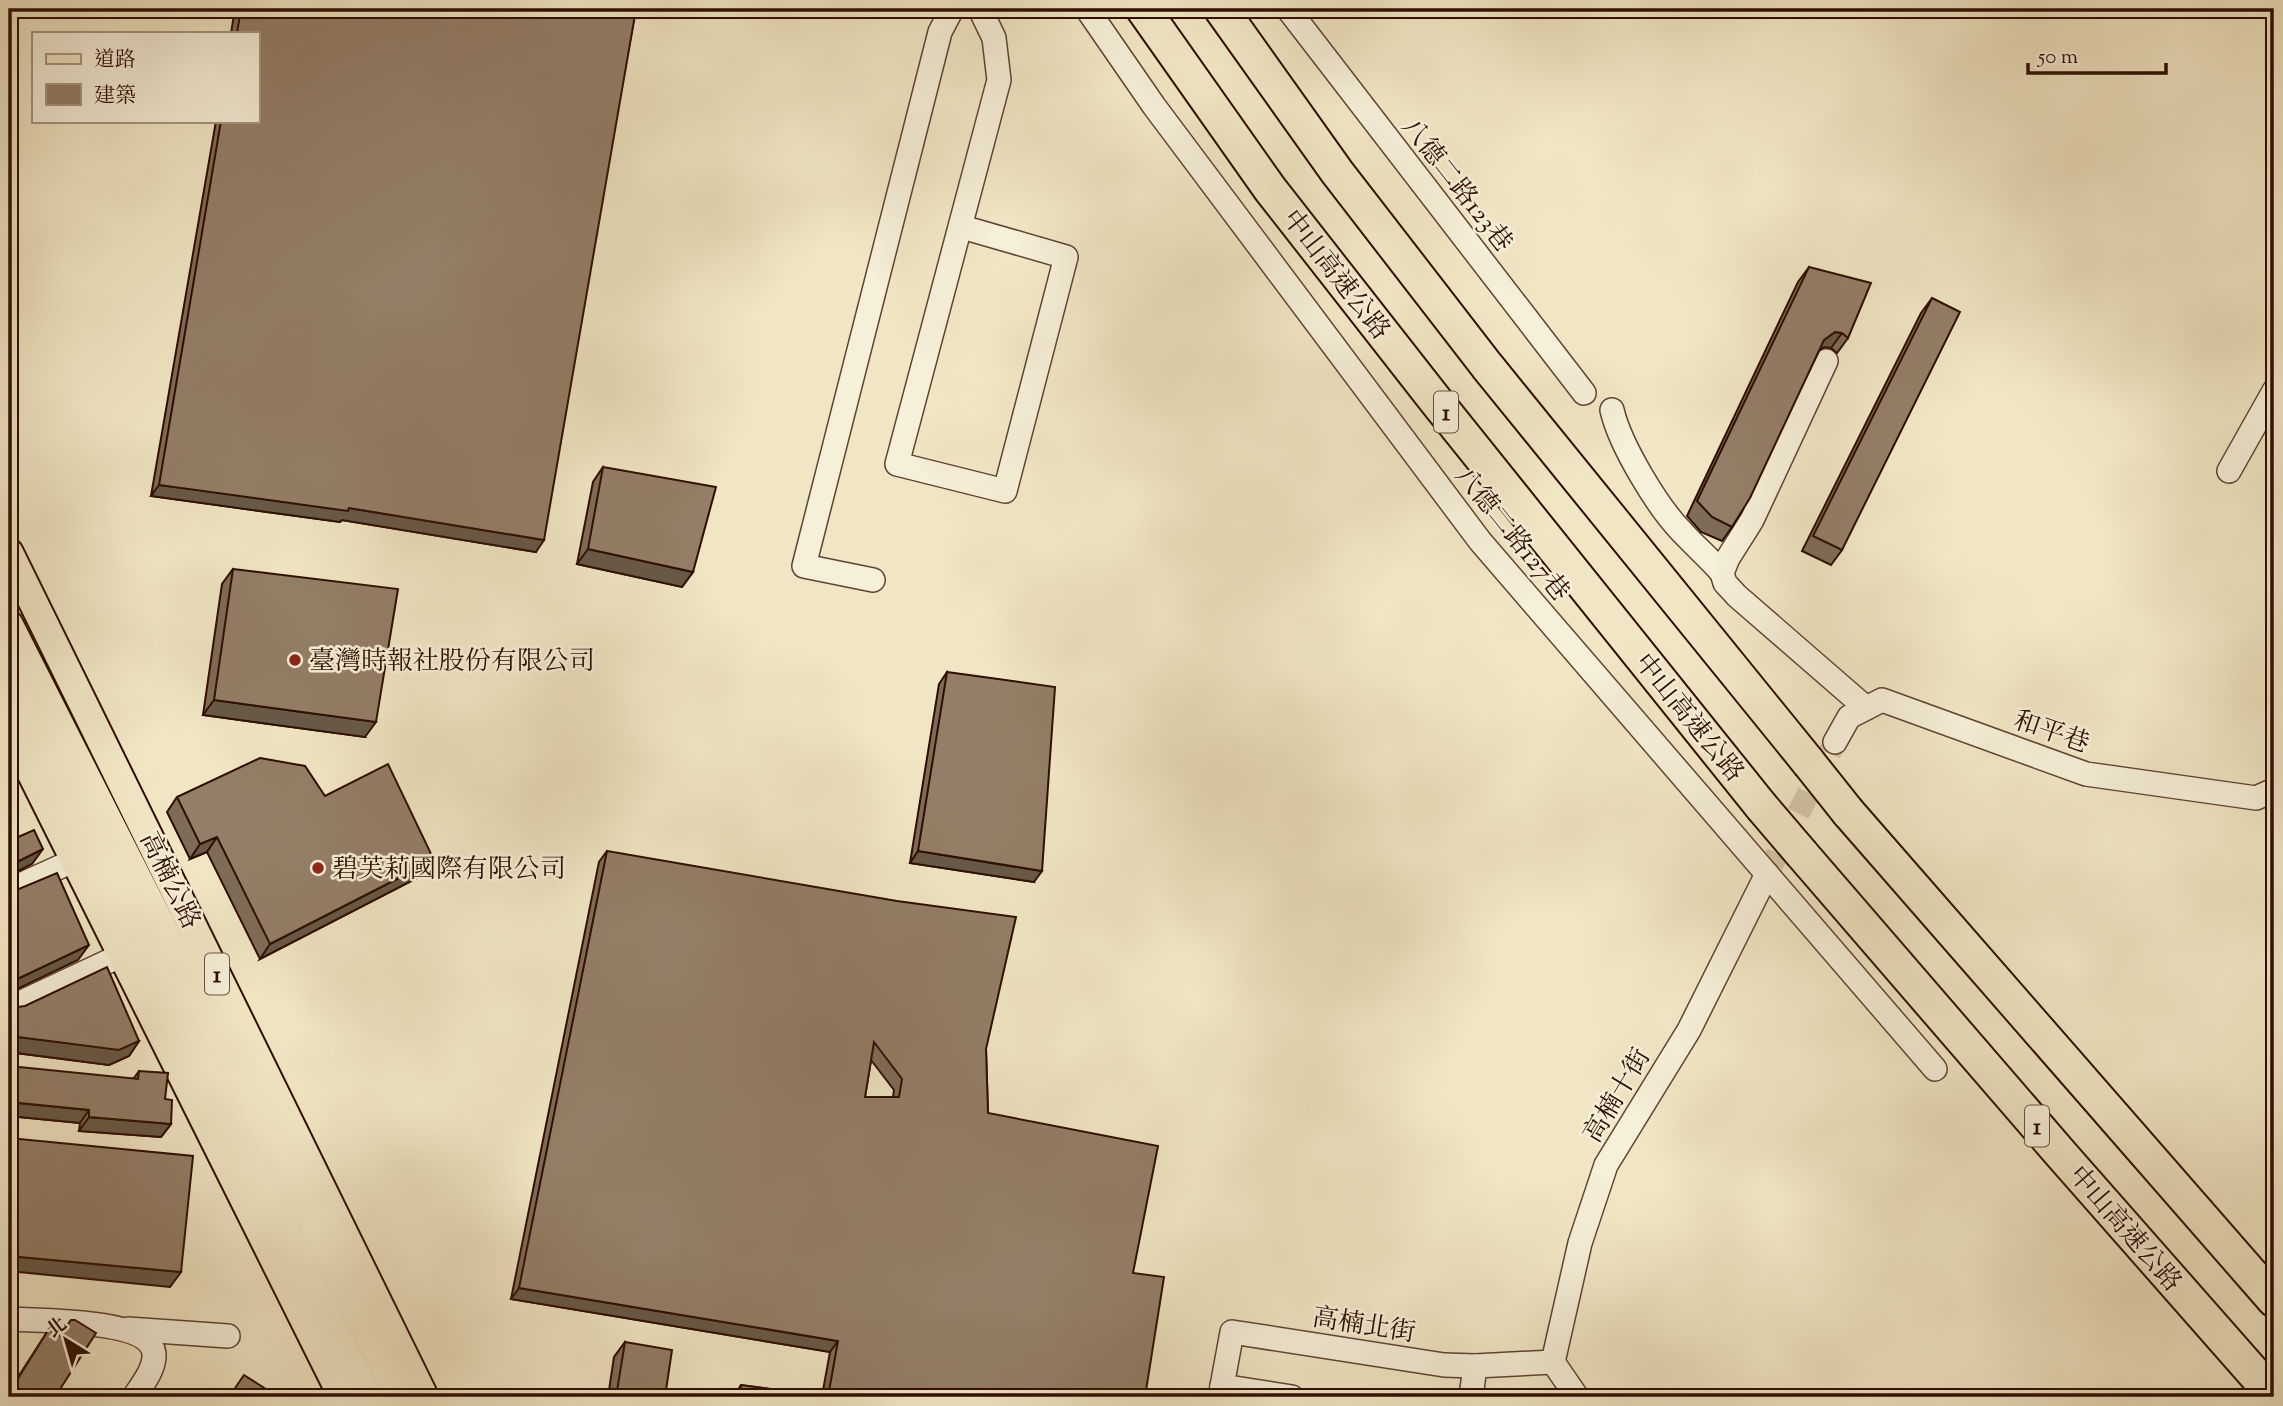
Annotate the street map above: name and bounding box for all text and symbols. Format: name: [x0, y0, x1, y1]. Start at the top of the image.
legend: [32, 32, 259, 122]
scale bar: [2028, 32, 2166, 76]
text: 50 m: [2037, 43, 2078, 73]
text: 道路: [94, 46, 136, 76]
text: 建築: [94, 82, 136, 112]
street label: 八德二路123巷: [1392, 111, 1520, 261]
street label: 中山高速公路: [1272, 203, 1398, 348]
road number: 1: [1434, 391, 1458, 432]
street label: 八德二路127巷: [1445, 459, 1577, 610]
place label: 臺灣時報社股份有限公司: [309, 644, 595, 681]
street label: 中山高速公路: [1625, 646, 1752, 791]
marker: 臺灣時報社股份有限公司: [287, 652, 303, 668]
street label: 和平巷: [2008, 703, 2094, 764]
street label: 高楠公路: [129, 826, 208, 936]
place label: 碧芙莉國際有限公司: [332, 852, 566, 889]
marker: 碧芙莉國際有限公司: [310, 860, 326, 876]
road number: 1: [205, 954, 229, 994]
street label: 高楠十街: [1575, 1042, 1661, 1150]
road number: 1: [2025, 1106, 2049, 1146]
street label: 中山高速公路: [2059, 1159, 2189, 1301]
street label: 高楠北街: [1309, 1300, 1418, 1353]
north arrow: [32, 1304, 102, 1374]
text: 北: [42, 1312, 73, 1345]

